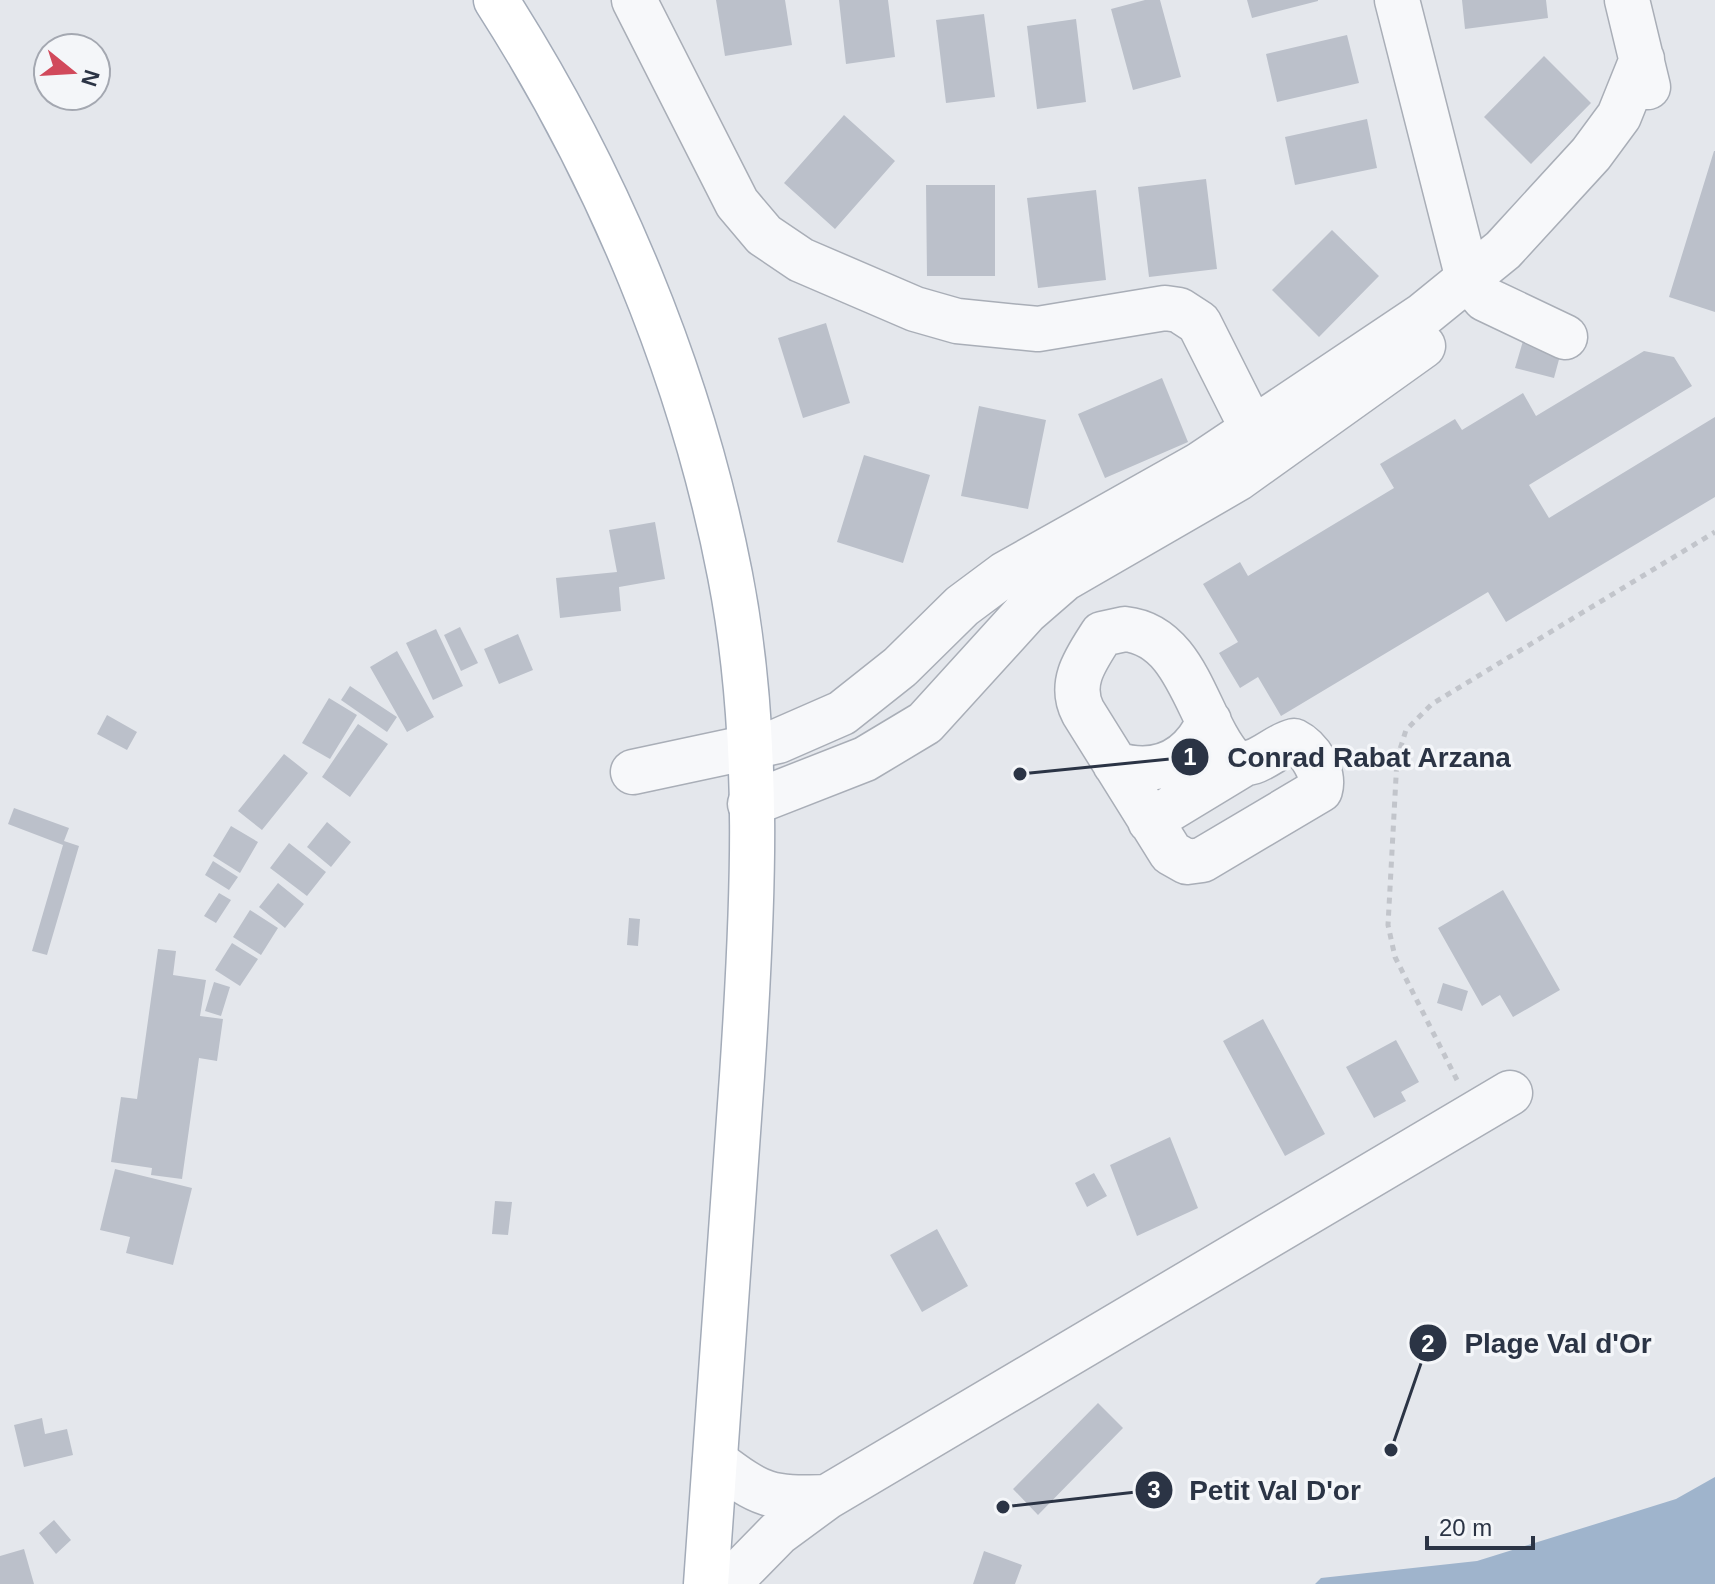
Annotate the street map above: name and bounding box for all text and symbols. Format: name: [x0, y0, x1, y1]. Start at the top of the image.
north arrow: [32, 32, 112, 112]
text: N: [76, 67, 105, 89]
callout: Conrad Rabat Arzana: [1170, 731, 1527, 783]
text: Conrad Rabat Arzana: [1227, 742, 1511, 773]
text: 1: [1183, 743, 1197, 770]
callout: Plage Val d'Or: [1408, 1317, 1667, 1369]
text: Plage Val d'Or: [1464, 1328, 1652, 1359]
text: 2: [1421, 1330, 1435, 1357]
callout: Petit Val D'or: [1134, 1464, 1377, 1516]
text: Petit Val D'or: [1189, 1475, 1361, 1506]
text: 3: [1147, 1476, 1161, 1503]
scale bar: [1427, 1500, 1533, 1550]
text: 20 m: [1439, 1514, 1492, 1541]

